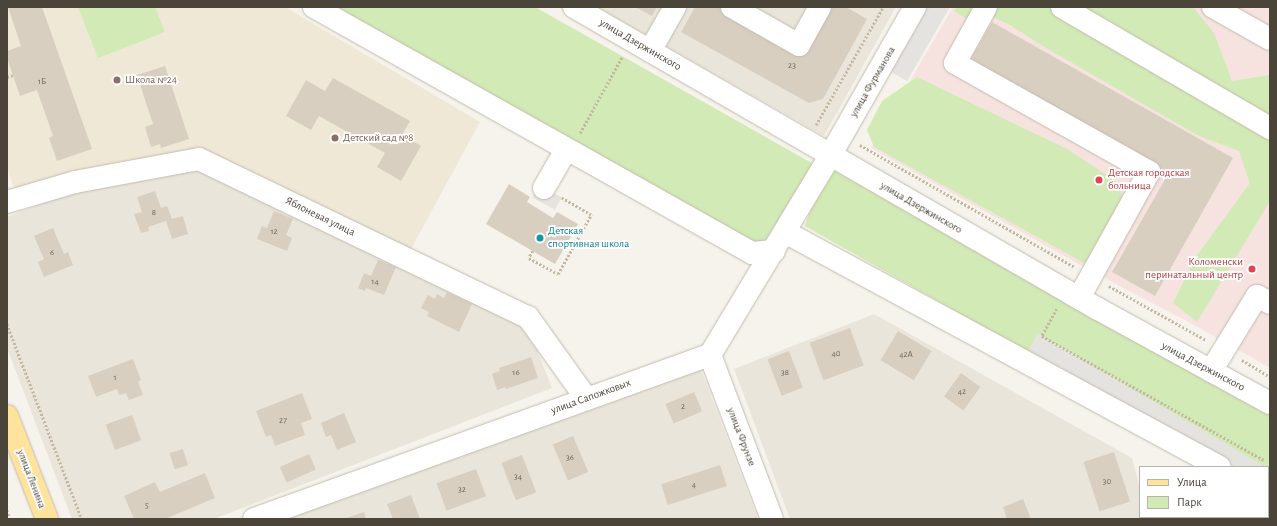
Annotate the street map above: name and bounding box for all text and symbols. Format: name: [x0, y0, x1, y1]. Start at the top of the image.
street label: улица Дзержинского: [597, 16, 683, 74]
street label: улица Фурманова: [847, 44, 899, 120]
house number: 23: [788, 61, 796, 71]
place label: Школа №24: [125, 73, 177, 87]
marker: Школа №24: [112, 75, 122, 85]
house number: 1Б: [38, 77, 46, 87]
place label: Детский сад №8: [343, 131, 413, 145]
marker: Детский сад №8: [330, 133, 340, 143]
place label: Детская городская больница: [1108, 167, 1190, 193]
marker: Детская городская больница: [1093, 174, 1105, 186]
street label: улица Дзержинского: [878, 179, 964, 237]
street label: Яблоневая улица: [283, 194, 357, 240]
house number: 8: [152, 208, 156, 218]
place label: Детская спортивная школа: [548, 225, 629, 251]
house number: 12: [270, 227, 278, 237]
marker: Детская спортивная школа: [535, 233, 545, 243]
house number: 6: [50, 248, 54, 258]
place label: Коломенски перинатальный центр: [1145, 256, 1243, 282]
marker: Коломенски перинатальный центр: [1246, 263, 1258, 275]
house number: 14: [371, 277, 379, 287]
street label: улица Дзержинского: [1159, 340, 1247, 394]
house number: 40: [831, 349, 841, 359]
house number: 42А: [899, 350, 913, 360]
house number: 16: [512, 368, 520, 378]
house number: 38: [781, 368, 789, 378]
house number: 1: [113, 373, 117, 383]
street label: улица Сапожковых: [549, 376, 633, 418]
house number: 42: [958, 387, 966, 397]
house number: 2: [681, 402, 685, 412]
street label: улица Фрунзе: [724, 406, 758, 468]
house number: 27: [279, 416, 287, 426]
street label: улица Ленина: [14, 448, 48, 510]
house number: 36: [566, 453, 574, 463]
legend: [1139, 466, 1269, 518]
house number: 34: [514, 472, 522, 482]
text: Улица: [1177, 476, 1207, 488]
house number: 30: [1103, 477, 1111, 487]
house number: 4: [692, 480, 696, 490]
house number: 32: [458, 485, 466, 495]
text: Парк: [1177, 496, 1202, 508]
house number: 5: [145, 501, 149, 511]

